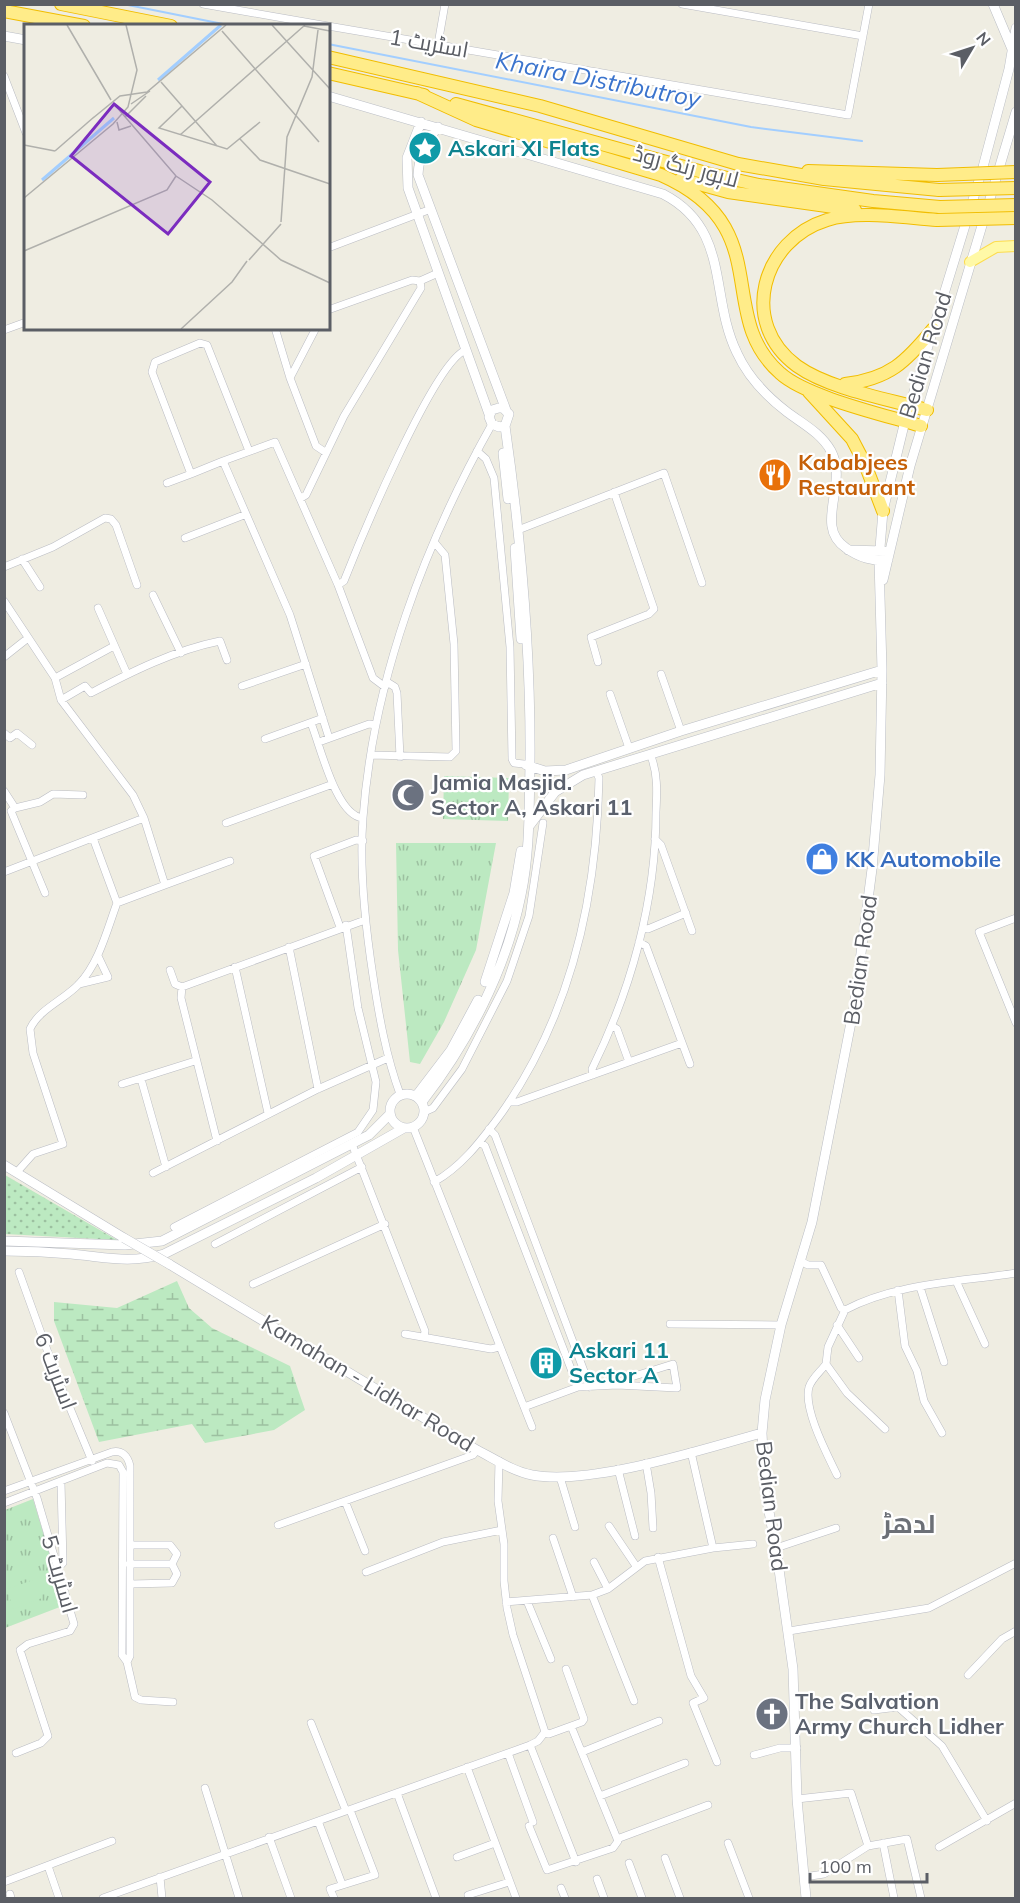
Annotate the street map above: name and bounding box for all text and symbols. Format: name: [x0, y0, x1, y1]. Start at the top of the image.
north arrow: [942, 18, 1002, 78]
street label: اسٹریٹ 1: [387, 22, 471, 64]
inset map: [24, 24, 330, 330]
text: N: [972, 28, 995, 50]
water label: Khaira Distributroy: [493, 44, 705, 114]
place icon: Askari XI Flats: [407, 130, 443, 166]
place label: Askari XI Flats: [448, 134, 600, 162]
street label: لاہور رنگ روڈ: [630, 138, 742, 194]
street label: Bedian Road: [892, 288, 958, 422]
place label: Kababjees Restaurant: [798, 448, 915, 501]
restaurant icon: Kababjees Restaurant: [757, 457, 793, 493]
place label: Jamia Masjid. Sector A, Askari 11: [431, 768, 633, 821]
mosque icon: Jamia Masjid. Sector A, Askari 11: [390, 777, 426, 813]
shop icon: KK Automobile: [804, 841, 840, 877]
place label: KK Automobile: [845, 845, 1001, 873]
street label: Bedian Road: [837, 893, 883, 1027]
street label: Kamahan - Lidhar Road: [256, 1308, 480, 1458]
street label: اسٹریٹ 6: [29, 1329, 83, 1413]
place label: Askari 11 Sector A: [569, 1336, 669, 1389]
building icon: Askari 11 Sector A: [528, 1345, 564, 1381]
street label: Bedian Road: [750, 1439, 794, 1573]
district label: لدھڑ: [881, 1507, 936, 1540]
street label: اسٹریٹ 5: [36, 1532, 84, 1616]
place label: The Salvation Army Church Lidher: [795, 1687, 1004, 1740]
church icon: The Salvation Army Church Lidher: [754, 1696, 790, 1732]
scale bar: [810, 1846, 927, 1884]
text: 100 m: [819, 1855, 872, 1878]

